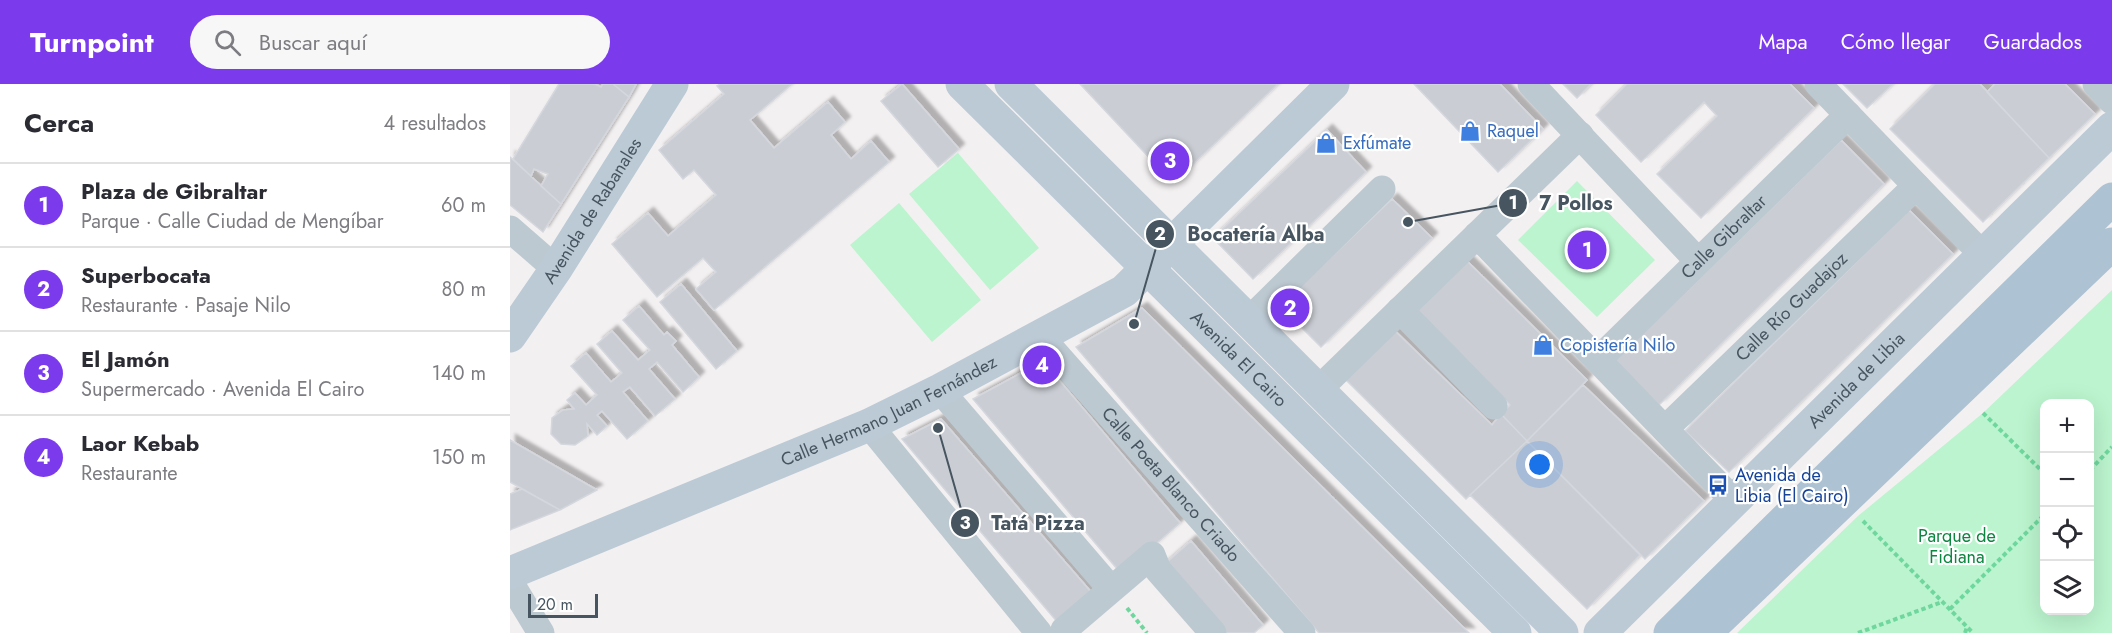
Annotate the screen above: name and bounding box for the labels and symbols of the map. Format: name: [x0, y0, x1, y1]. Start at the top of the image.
place label: Raquel: [1487, 118, 1539, 144]
shop icon: Raquel: [1458, 119, 1482, 143]
place label: Exfúmate: [1343, 130, 1411, 156]
shop icon: Exfúmate: [1314, 131, 1338, 155]
street label: Avenida de Rabanales: [537, 133, 648, 289]
pin: 3: [1150, 138, 1190, 184]
callout: 7 Pollos: [1498, 184, 1625, 222]
street label: Calle Gibraltar: [1675, 188, 1773, 285]
text: 7 Pollos: [1539, 189, 1613, 218]
text: 1: [1508, 190, 1518, 216]
callout: Bocatería Alba: [1145, 215, 1336, 253]
text: Bocatería Alba: [1187, 220, 1325, 249]
text: 2: [1154, 221, 1166, 247]
pin: 1: [1568, 228, 1606, 272]
street label: Calle Río Guadajoz: [1729, 245, 1854, 367]
pin: 2: [1270, 286, 1310, 330]
street label: Avenida El Cairo: [1184, 305, 1293, 413]
street label: Avenida de Libia: [1802, 326, 1911, 434]
place label: Copistería Nilo: [1560, 332, 1676, 358]
shop icon: Copistería Nilo: [1531, 333, 1555, 357]
pin: 4: [1022, 342, 1062, 388]
street label: Calle Hermano Juan Fernández: [777, 349, 1002, 473]
street label: Calle Poeta Blanco Criado: [1095, 401, 1247, 568]
your location: [1525, 450, 1554, 479]
place label: Avenida de Libia (El Cairo): [1735, 462, 1849, 509]
bus stop icon: Avenida de Libia (El Cairo): [1706, 473, 1730, 497]
callout: Tatá Pizza: [950, 504, 1097, 542]
text: Tatá Pizza: [991, 509, 1085, 538]
text: 3: [959, 510, 971, 536]
park label: Parque de Fidiana: [1918, 523, 1996, 570]
scale bar: [528, 591, 598, 618]

